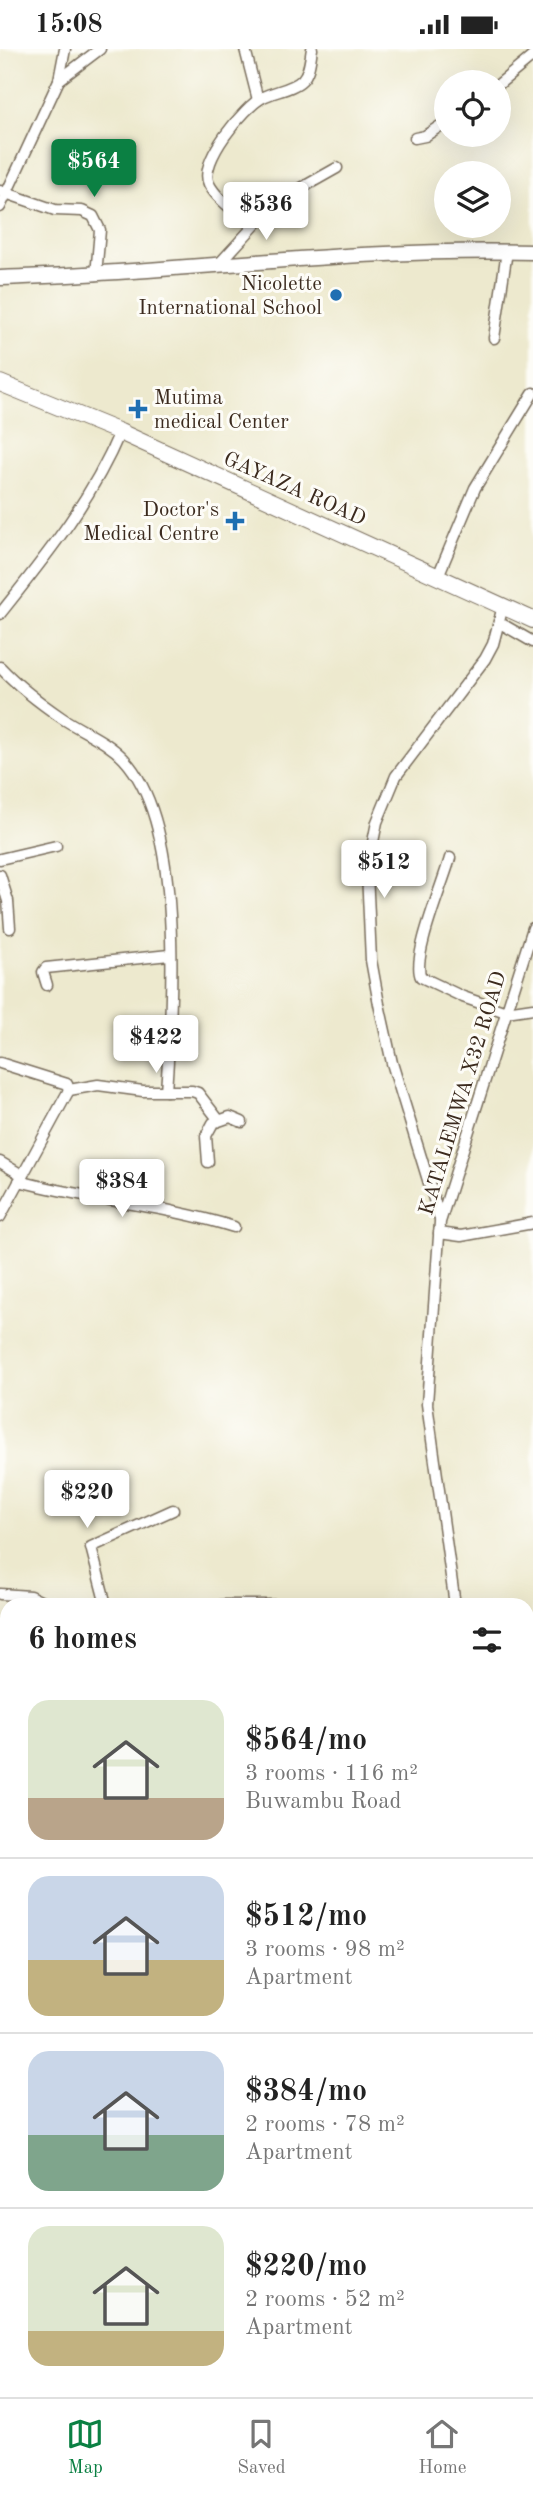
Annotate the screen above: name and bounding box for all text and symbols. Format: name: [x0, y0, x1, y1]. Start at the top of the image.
text: 15:08: [35, 12, 103, 38]
map controls: [434, 70, 511, 238]
button: locate: [434, 70, 511, 147]
pin: $564: [53, 139, 135, 199]
text: $564: [67, 150, 121, 173]
button: layers: [434, 161, 511, 238]
pin: $536: [225, 183, 307, 242]
text: $536: [239, 193, 293, 216]
place label: Nicolette International School: [138, 274, 322, 319]
marker: Nicolette International School: [328, 287, 344, 303]
place label: Mutima medical Center: [154, 388, 289, 433]
marker: Mutima medical Center: [128, 399, 148, 419]
street label: GAYAZA ROAD: [220, 449, 369, 530]
place label: Doctor's Medical Centre: [83, 500, 219, 545]
marker: Doctor's Medical Centre: [225, 511, 245, 531]
pin: $512: [343, 841, 425, 900]
text: $512: [357, 851, 411, 874]
street label: KATALEMWA X32 ROAD: [416, 969, 511, 1218]
pin: $422: [115, 1016, 197, 1075]
text: $422: [129, 1026, 183, 1049]
pin: $384: [81, 1159, 163, 1219]
text: $384: [95, 1170, 149, 1193]
pin: $220: [46, 1471, 128, 1530]
text: $220: [60, 1481, 114, 1504]
icon: filters: [468, 1621, 506, 1659]
text: 6 homes: [28, 1625, 137, 1655]
text: $564/mo: [245, 1726, 367, 1756]
icon: home: [84, 1728, 168, 1812]
text: 3 rooms · 116 m²: [245, 1762, 418, 1785]
text: Buwambu Road: [245, 1790, 402, 1813]
text: $512/mo: [245, 1902, 367, 1932]
icon: home: [84, 1904, 168, 1988]
text: 3 rooms · 98 m²: [245, 1938, 405, 1961]
text: Apartment: [245, 1966, 353, 1989]
text: $384/mo: [245, 2077, 367, 2107]
icon: home: [84, 2079, 168, 2163]
text: 2 rooms · 78 m²: [245, 2113, 405, 2136]
text: Apartment: [245, 2141, 353, 2164]
text: $220/mo: [245, 2252, 367, 2282]
icon: home: [84, 2254, 168, 2338]
text: 2 rooms · 52 m²: [245, 2288, 405, 2311]
text: Apartment: [245, 2316, 353, 2339]
tab: Map: [66, 2415, 104, 2480]
tab: Saved: [237, 2415, 286, 2480]
tab: Home: [418, 2415, 467, 2480]

